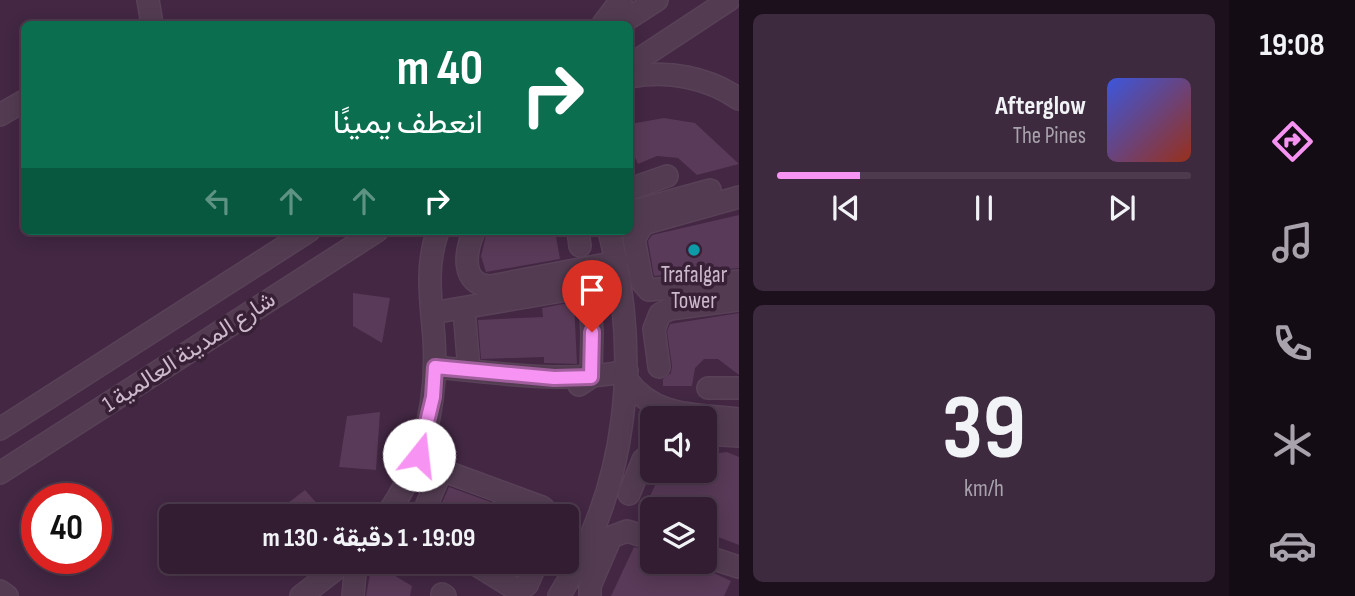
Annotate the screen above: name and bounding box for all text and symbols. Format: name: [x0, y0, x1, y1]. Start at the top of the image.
text: 19:08: [1259, 26, 1325, 65]
text: 40 m: [397, 40, 483, 99]
icon: right: [507, 49, 598, 140]
text: Afterglow: [995, 91, 1086, 122]
text: انعطف يمينًا: [333, 104, 483, 143]
icon: directions: [1268, 117, 1317, 166]
text: The Pines: [1013, 122, 1086, 150]
icon: left: [199, 182, 237, 220]
icon: ahead: [272, 182, 310, 220]
icon: ahead: [345, 182, 383, 220]
icon: right: [418, 182, 456, 220]
icon: previous: [827, 189, 865, 227]
icon: pause: [965, 189, 1003, 227]
icon: next: [1103, 189, 1141, 227]
icon: music: [1268, 218, 1317, 267]
marker: Trafalgar Tower: [686, 242, 702, 258]
pin: [562, 260, 622, 332]
place label: Trafalgar Tower: [661, 261, 728, 315]
icon: arrive: [573, 271, 611, 309]
street label: شارع المدينة العالمية 1: [97, 286, 281, 419]
icon: phone: [1268, 319, 1317, 368]
text: 39: [942, 375, 1026, 484]
map controls: [640, 406, 717, 574]
button: sound: [640, 406, 717, 483]
position arrow: [382, 418, 456, 492]
icon: climate: [1268, 420, 1317, 469]
text: km/h: [964, 475, 1004, 503]
speed limit sign: 40: [21, 483, 112, 574]
button: layers: [640, 497, 717, 574]
icon: car: [1268, 521, 1317, 570]
text: 19:09 · 1 دقيقة · 130 m: [263, 523, 475, 554]

